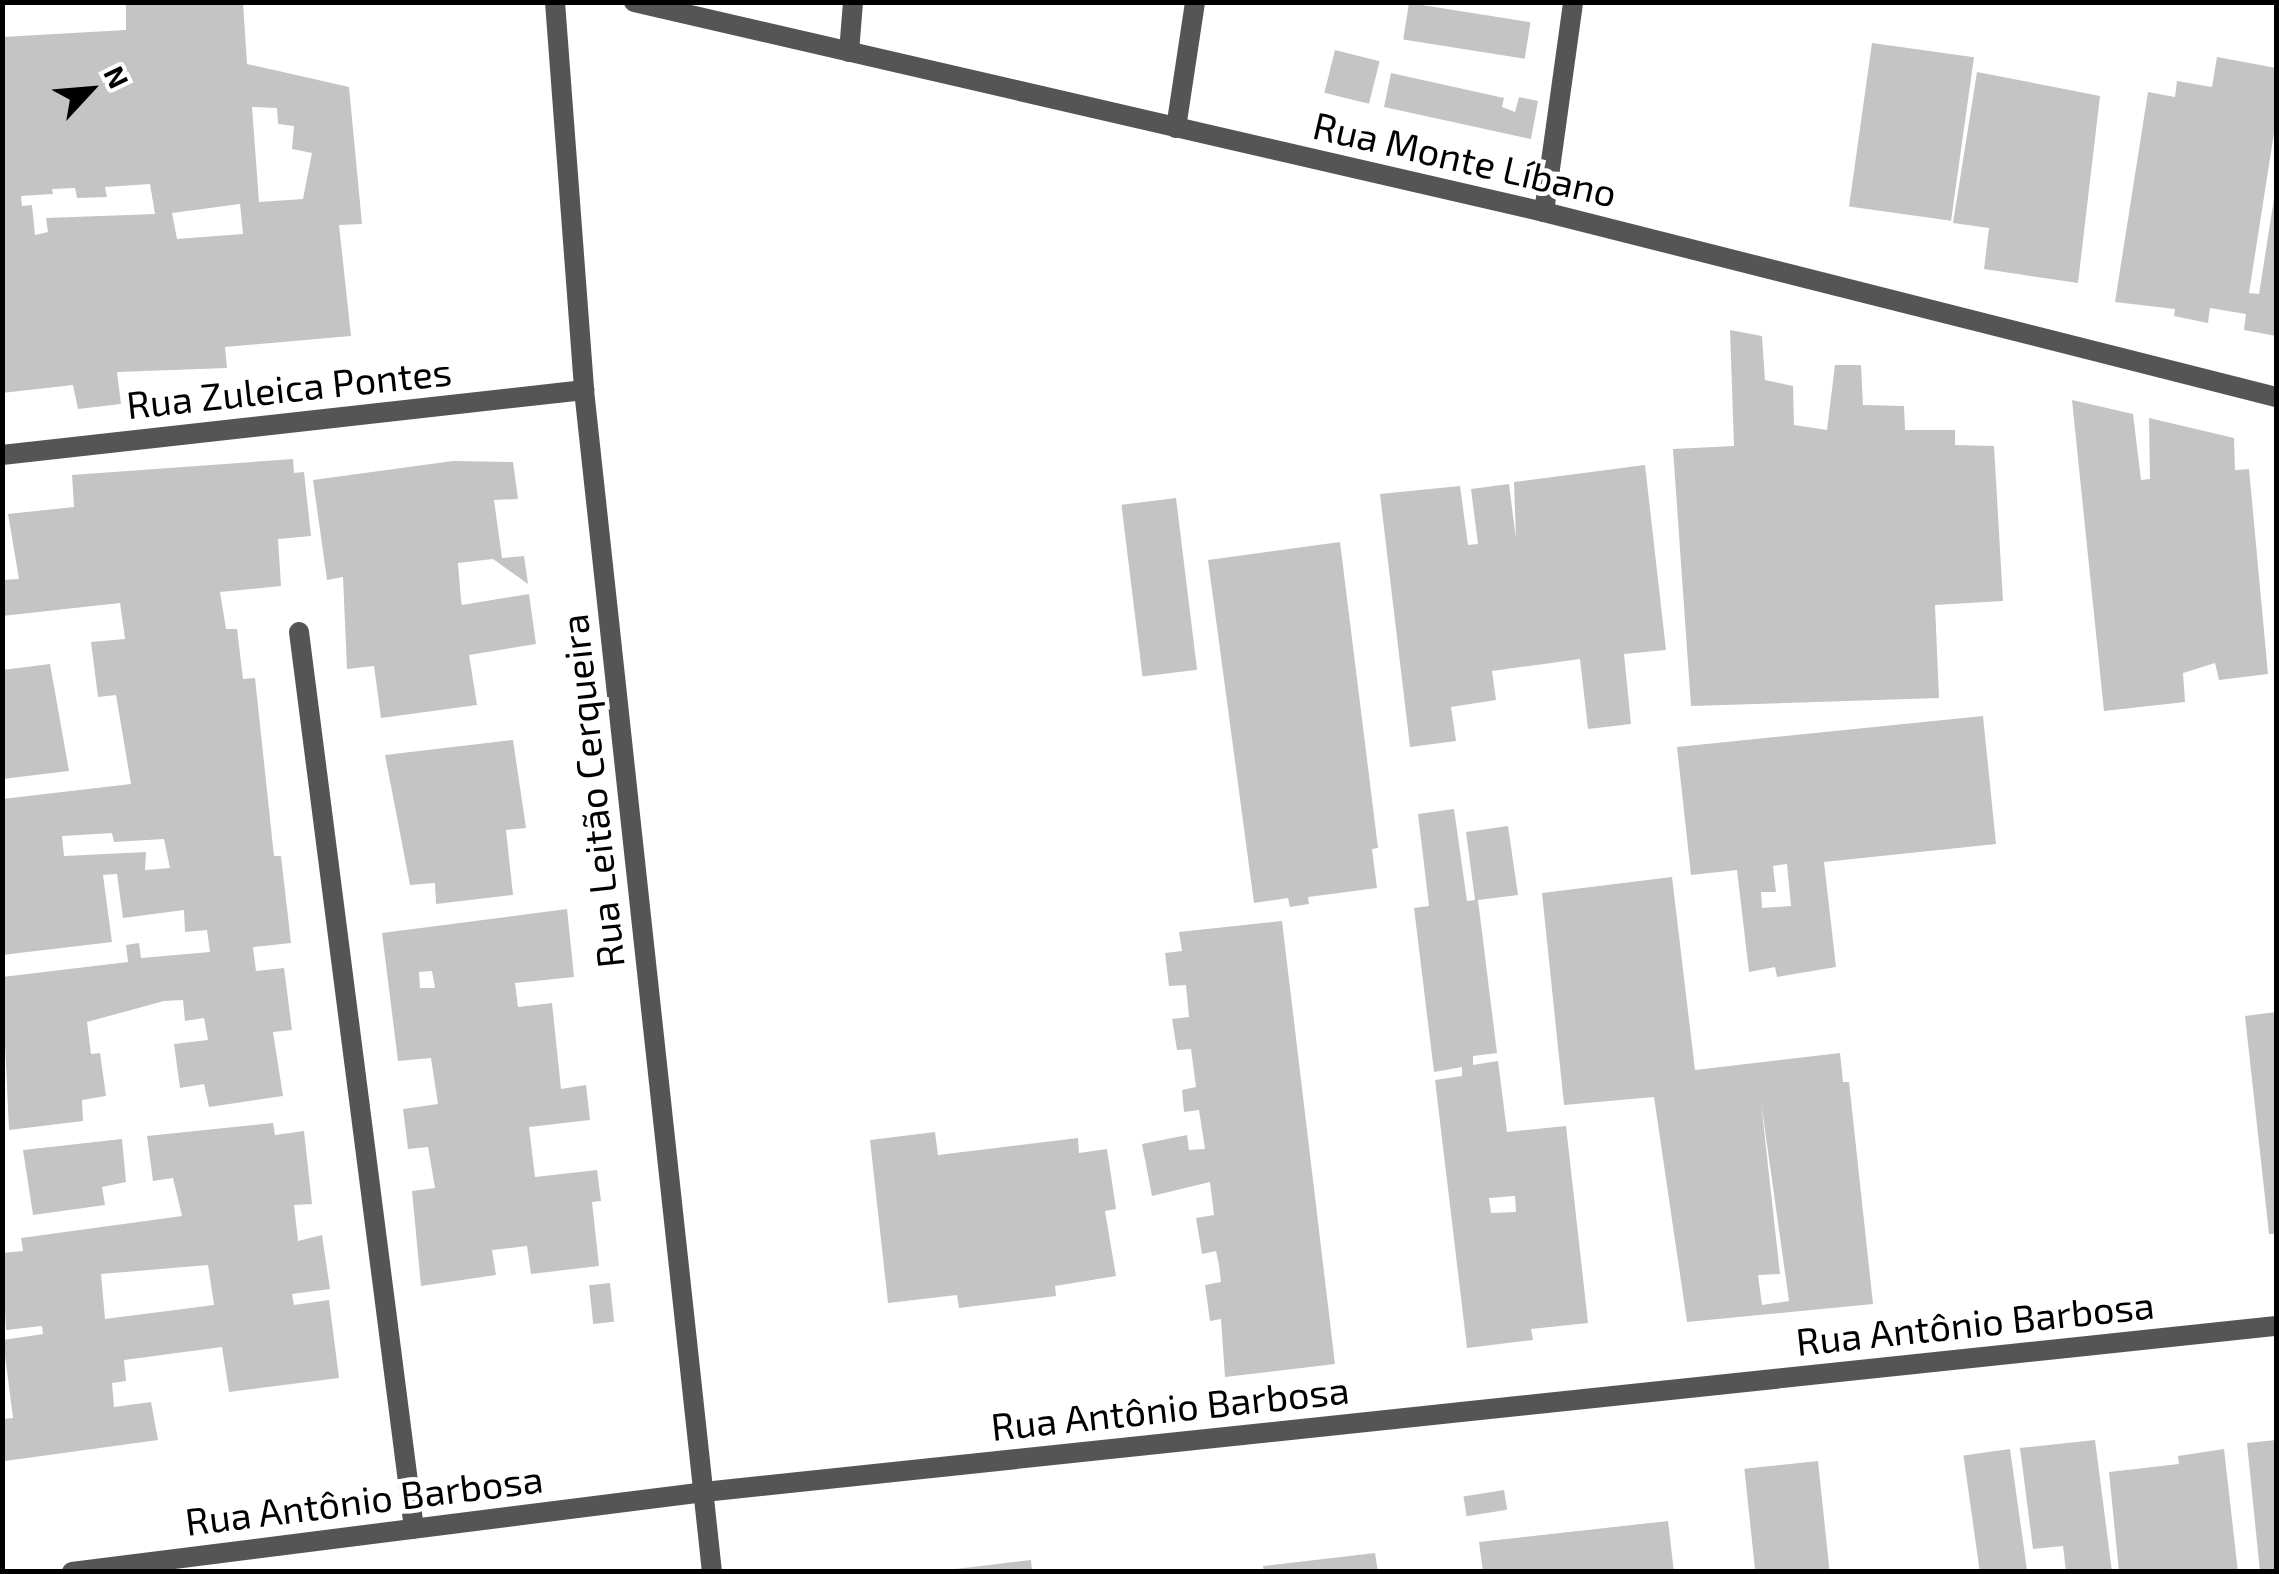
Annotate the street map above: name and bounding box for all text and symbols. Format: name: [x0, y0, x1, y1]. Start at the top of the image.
north arrow: [40, 40, 140, 140]
text: N: [97, 60, 137, 93]
street label: Rua Monte Líbano: [1309, 102, 1621, 216]
street label: Rua Zuleica Pontes: [124, 348, 454, 428]
street label: Rua Leitão Cerqueira: [551, 612, 633, 970]
street label: Rua Antônio Barbosa: [1793, 1281, 2157, 1365]
street label: Rua Antônio Barbosa: [988, 1366, 1352, 1450]
street label: Rua Antônio Barbosa: [182, 1455, 546, 1545]

